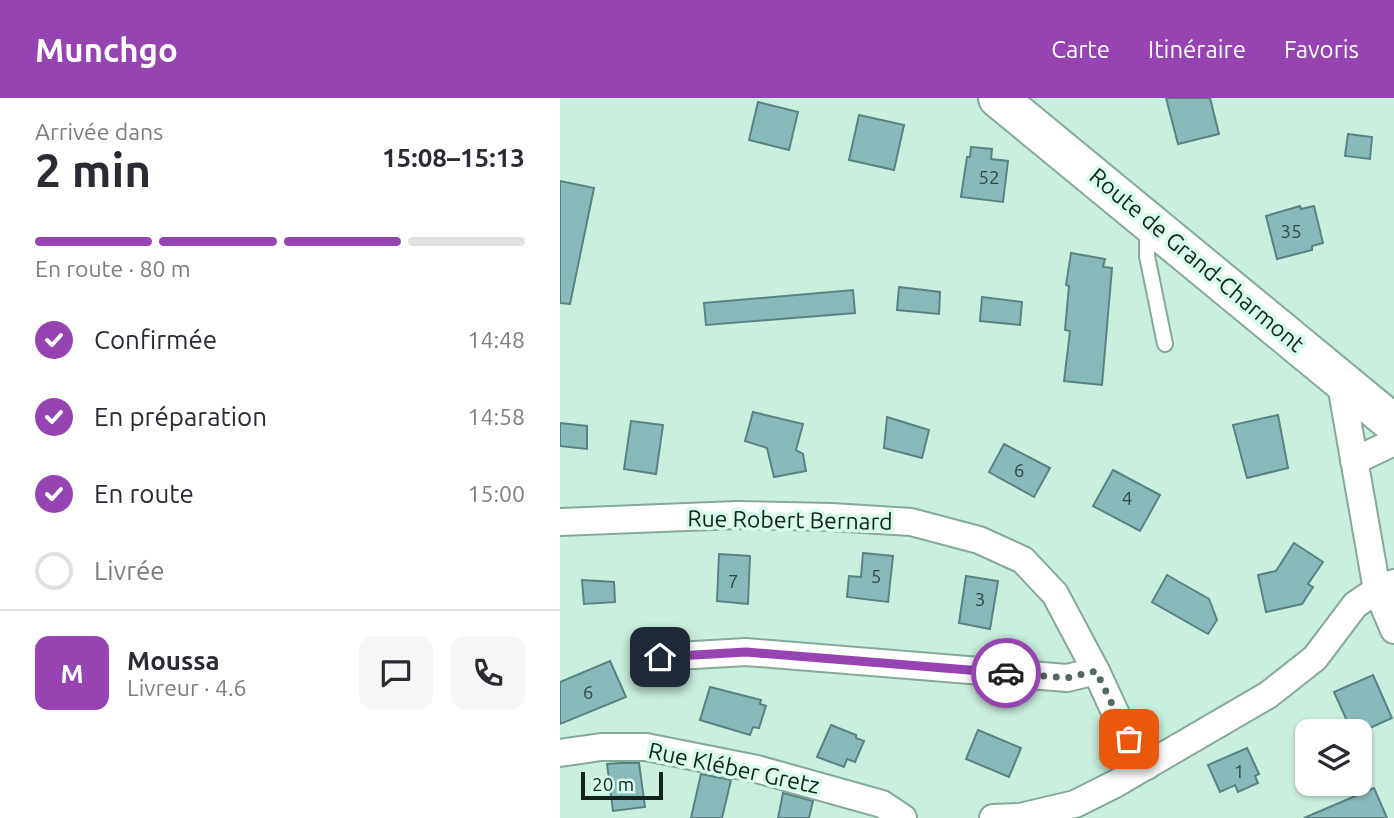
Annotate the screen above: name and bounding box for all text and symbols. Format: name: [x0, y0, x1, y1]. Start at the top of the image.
text: Munchgo: [35, 31, 178, 68]
text: Carte: [1051, 36, 1110, 63]
text: Itinéraire: [1148, 36, 1246, 63]
text: Favoris: [1284, 36, 1359, 63]
text: Arrivée dans: [35, 119, 163, 144]
text: 15:08–15:13: [382, 143, 525, 172]
text: 2 min: [35, 144, 151, 196]
street label: Route de Grand-Charmont: [1085, 163, 1309, 356]
house number: 52: [978, 166, 1000, 188]
house number: 35: [1280, 220, 1302, 242]
text: En route · 80 m: [35, 256, 191, 281]
icon: check: [35, 321, 73, 359]
text: Confirmée: [94, 325, 217, 354]
text: 14:48: [467, 327, 525, 352]
icon: check: [35, 398, 73, 436]
text: En préparation: [94, 402, 267, 431]
text: 14:58: [467, 404, 525, 429]
house number: 6: [1014, 459, 1024, 481]
icon: check: [35, 475, 73, 513]
text: En route: [94, 479, 194, 508]
text: 15:00: [467, 481, 525, 506]
house number: 4: [1122, 487, 1132, 509]
street label: Rue Robert Bernard: [687, 505, 893, 534]
text: Livrée: [94, 556, 165, 585]
house number: 5: [871, 565, 881, 587]
house number: 7: [728, 570, 738, 592]
house number: 3: [975, 588, 985, 610]
pin: [630, 627, 690, 687]
button: chat: [359, 636, 433, 710]
button: phone: [451, 636, 525, 710]
icon: home: [641, 638, 679, 676]
courier: [971, 638, 1041, 708]
text: Moussa: [127, 646, 220, 675]
icon: car: [987, 654, 1025, 692]
text: M: [60, 659, 84, 688]
text: Livreur · 4.6: [127, 675, 247, 700]
house number: 6: [583, 681, 593, 703]
pin: [1099, 709, 1159, 769]
map controls: [1295, 719, 1372, 796]
button: layers: [1295, 719, 1372, 796]
icon: bag: [1110, 720, 1148, 758]
street label: Rue Kléber Gretz: [646, 737, 822, 798]
house number: 1: [1234, 760, 1244, 782]
scale bar: [581, 769, 663, 801]
text: 20 m: [592, 773, 634, 795]

